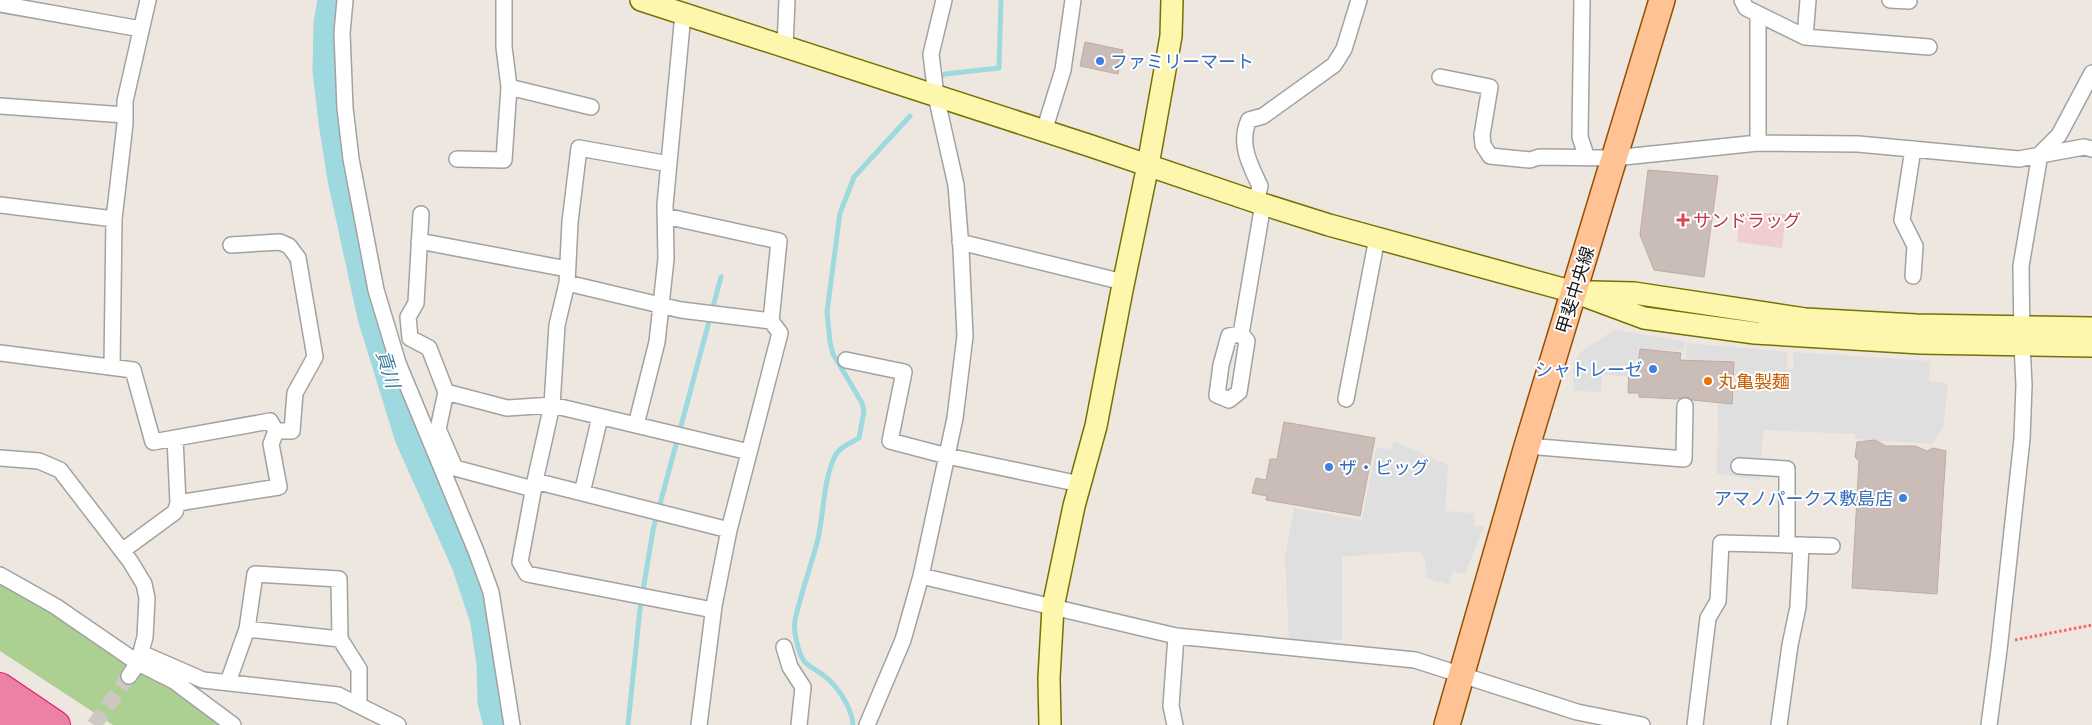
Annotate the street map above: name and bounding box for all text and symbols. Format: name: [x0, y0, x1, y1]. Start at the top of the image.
place label: ファミリーマート: [1110, 49, 1254, 74]
marker: ファミリーマート: [1094, 55, 1106, 67]
place label: サンドラッグ: [1693, 208, 1801, 233]
marker: サンドラッグ: [1677, 214, 1689, 226]
street label: 甲斐中央線: [1550, 243, 1600, 337]
water label: 貢川: [370, 347, 407, 393]
place label: シャトレーゼ: [1535, 357, 1643, 382]
marker: シャトレーゼ: [1647, 363, 1659, 375]
place label: 丸亀製麺: [1718, 369, 1790, 394]
marker: 丸亀製麺: [1702, 375, 1714, 387]
place label: ザ・ビッグ: [1339, 455, 1429, 480]
marker: ザ・ビッグ: [1323, 461, 1335, 473]
place label: アマノパークス敷島店: [1714, 486, 1893, 511]
marker: アマノパークス敷島店: [1897, 492, 1909, 504]

